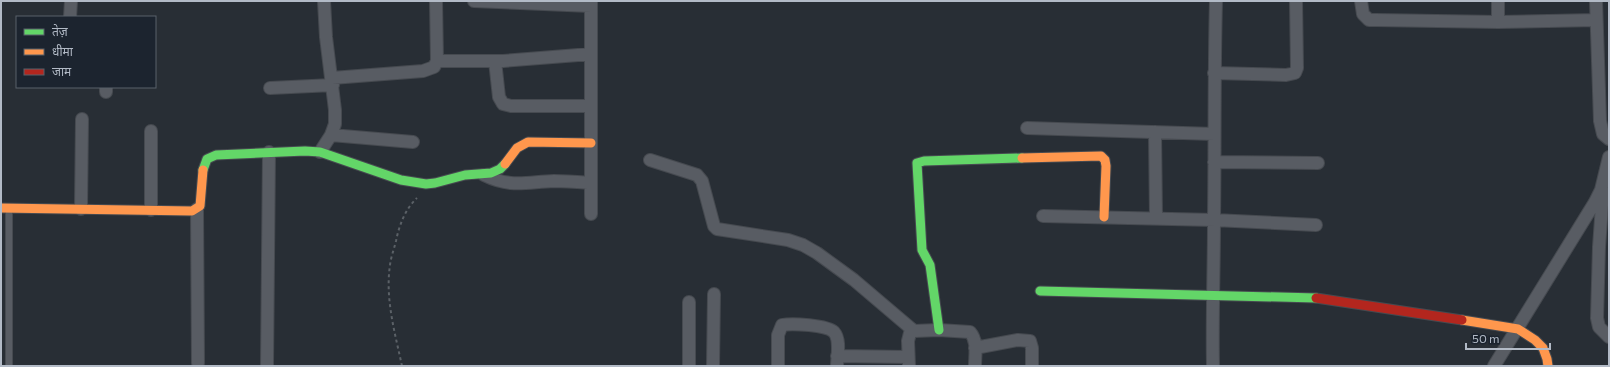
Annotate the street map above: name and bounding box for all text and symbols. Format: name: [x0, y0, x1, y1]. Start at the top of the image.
legend: [16, 16, 156, 88]
text: तेज़: [52, 24, 69, 38]
text: धीमा: [52, 44, 74, 58]
text: जाम: [52, 64, 72, 78]
scale bar: [1466, 325, 1550, 351]
text: 50 m: [1472, 331, 1500, 345]

